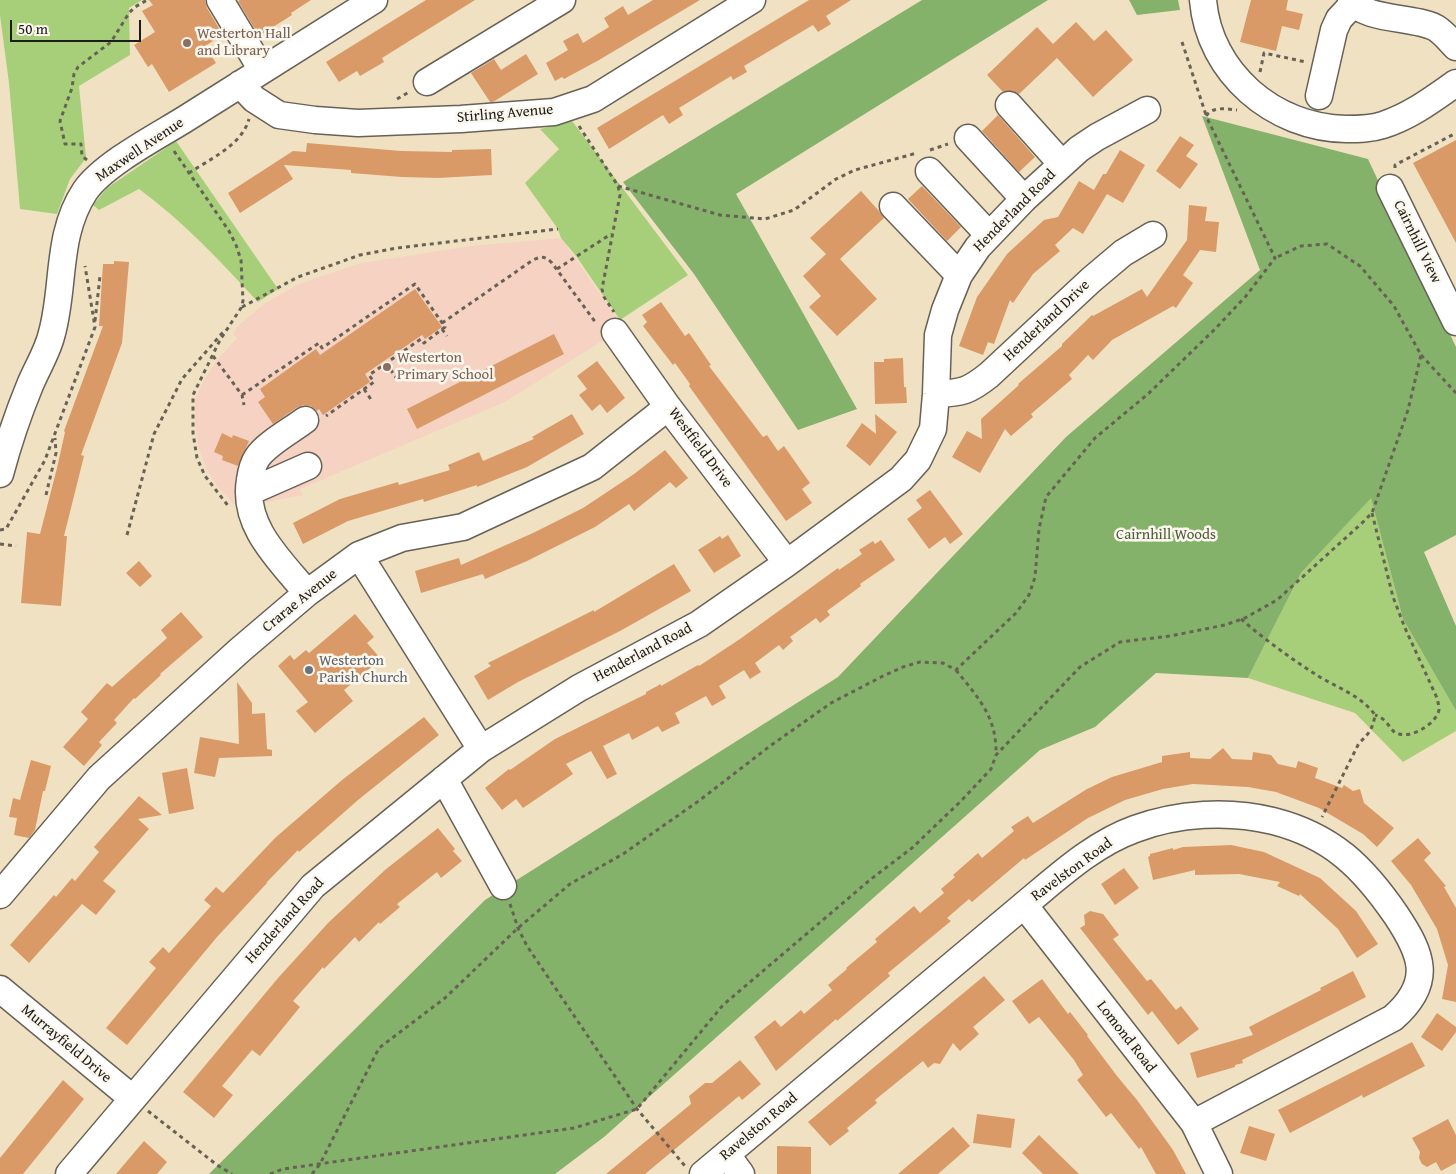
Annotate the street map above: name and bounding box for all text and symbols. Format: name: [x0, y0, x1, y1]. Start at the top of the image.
scale bar: [12, 10, 144, 42]
text: 50 m: [18, 18, 48, 39]
place label: Westerton Hall and Library: [197, 25, 291, 60]
marker: Westerton Hall and Library: [181, 37, 193, 49]
street label: Stirling Avenue: [456, 101, 554, 127]
street label: Maxwell Avenue: [93, 114, 187, 186]
street label: Henderland Road: [970, 166, 1060, 256]
street label: Cairnhill View: [1389, 198, 1445, 286]
street label: Henderland Drive: [1000, 276, 1094, 366]
place label: Westerton Primary School: [397, 349, 493, 384]
marker: Westerton Primary School: [381, 361, 393, 373]
street label: Westfield Drive: [664, 404, 736, 492]
park label: Cairnhill Woods: [1116, 526, 1216, 544]
street label: Crarae Avenue: [259, 565, 341, 637]
street label: Henderland Road: [591, 619, 695, 687]
place label: Westerton Parish Church: [319, 652, 408, 687]
marker: Westerton Parish Church: [303, 664, 315, 676]
street label: Ravelston Road: [1028, 835, 1116, 905]
street label: Henderland Road: [242, 874, 328, 968]
street label: Lomond Road: [1092, 998, 1160, 1076]
street label: Murrayfield Drive: [17, 1001, 115, 1087]
street label: Ravelston Road: [716, 1089, 802, 1165]

